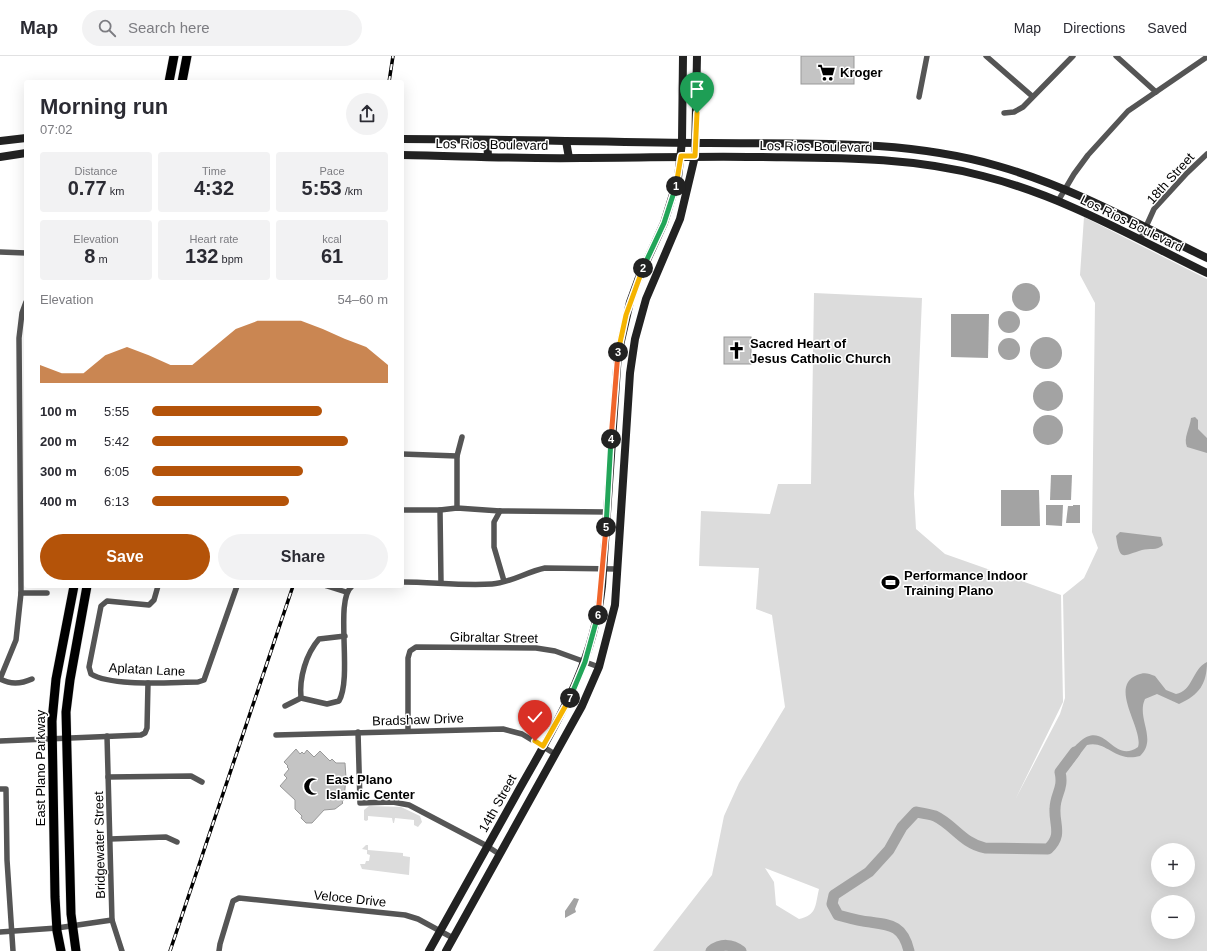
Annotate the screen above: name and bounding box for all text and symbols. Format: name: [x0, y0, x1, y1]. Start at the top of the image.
search box: [82, 10, 362, 46]
text: Map: [20, 17, 58, 38]
icon: search: [96, 17, 118, 39]
text: Search here: [128, 19, 210, 36]
text: Map: [1014, 20, 1041, 36]
text: Directions: [1063, 20, 1125, 36]
text: Saved: [1147, 20, 1187, 36]
supermarket icon: Kroger: [817, 62, 837, 82]
place label: Kroger: [840, 65, 883, 80]
pin: [680, 72, 714, 113]
icon: arrive: [686, 78, 708, 100]
button: share: [346, 93, 388, 135]
text: Morning run: [40, 94, 168, 119]
text: 07:02: [40, 122, 73, 137]
street label: Los Rios Boulevard: [436, 136, 548, 153]
street label: Los Rios Boulevard: [760, 138, 872, 155]
street label: 18th Street: [1144, 149, 1197, 207]
text: Distance: [75, 165, 117, 177]
text: Time: [202, 165, 226, 177]
text: Pace: [319, 165, 345, 177]
pin: 1: [666, 176, 686, 196]
text: 0.77: [68, 177, 107, 199]
text: 4:32: [194, 177, 234, 199]
text: 5:53: [302, 177, 342, 199]
text: 1: [673, 180, 679, 192]
text: km: [107, 185, 124, 197]
text: /km: [342, 185, 362, 197]
street label: Los Rios Boulevard: [1078, 192, 1186, 255]
text: Elevation: [73, 233, 119, 245]
text: Heart rate: [190, 233, 238, 245]
text: kcal: [322, 233, 342, 245]
text: 8: [84, 245, 95, 267]
text: 132: [185, 245, 218, 267]
text: 61: [321, 245, 343, 267]
text: m: [95, 253, 108, 265]
text: bpm: [218, 253, 243, 265]
pin: 2: [633, 258, 653, 278]
text: 2: [640, 262, 646, 274]
text: Elevation: [40, 292, 93, 307]
text: 54–60 m: [337, 292, 388, 307]
place label: Sacred Heart of Jesus Catholic Church: [750, 336, 891, 366]
church icon: Sacred Heart of Jesus Catholic Church: [727, 340, 747, 360]
pin: 3: [608, 342, 628, 362]
text: 3: [615, 346, 621, 358]
text: 100 m: [40, 404, 77, 419]
text: 5:55: [104, 404, 129, 419]
pin: 4: [601, 429, 621, 449]
text: 4: [608, 433, 614, 445]
text: 200 m: [40, 434, 77, 449]
text: 5:42: [104, 434, 129, 449]
text: 300 m: [40, 464, 77, 479]
text: 6:05: [104, 464, 129, 479]
text: 400 m: [40, 494, 77, 509]
text: 6:13: [104, 494, 129, 509]
pin: 5: [596, 517, 616, 537]
text: 5: [603, 521, 609, 533]
button: Save: [40, 534, 210, 580]
button: Share: [218, 534, 388, 580]
place label: Performance Indoor Training Plano: [904, 568, 1028, 598]
sports icon: Performance Indoor Training Plano: [881, 572, 901, 592]
pin: 6: [588, 605, 608, 625]
text: 6: [595, 609, 601, 621]
street label: Gibraltar Street: [450, 629, 539, 646]
street label: Aplatan Lane: [108, 660, 186, 679]
pin: 7: [560, 688, 580, 708]
text: 7: [567, 692, 573, 704]
pin: [518, 700, 552, 741]
icon: check: [524, 706, 546, 728]
street label: East Plano Parkway: [33, 709, 48, 826]
street label: Bradshaw Drive: [372, 710, 464, 729]
street label: 14th Street: [475, 771, 520, 835]
place label: East Plano Islamic Center: [326, 772, 415, 802]
mosque icon: East Plano Islamic Center: [303, 776, 323, 796]
street label: Bridgewater Street: [91, 791, 108, 899]
map controls: [1151, 843, 1195, 939]
button: +: [1151, 843, 1195, 887]
street label: Veloce Drive: [313, 887, 387, 910]
button: −: [1151, 895, 1195, 939]

